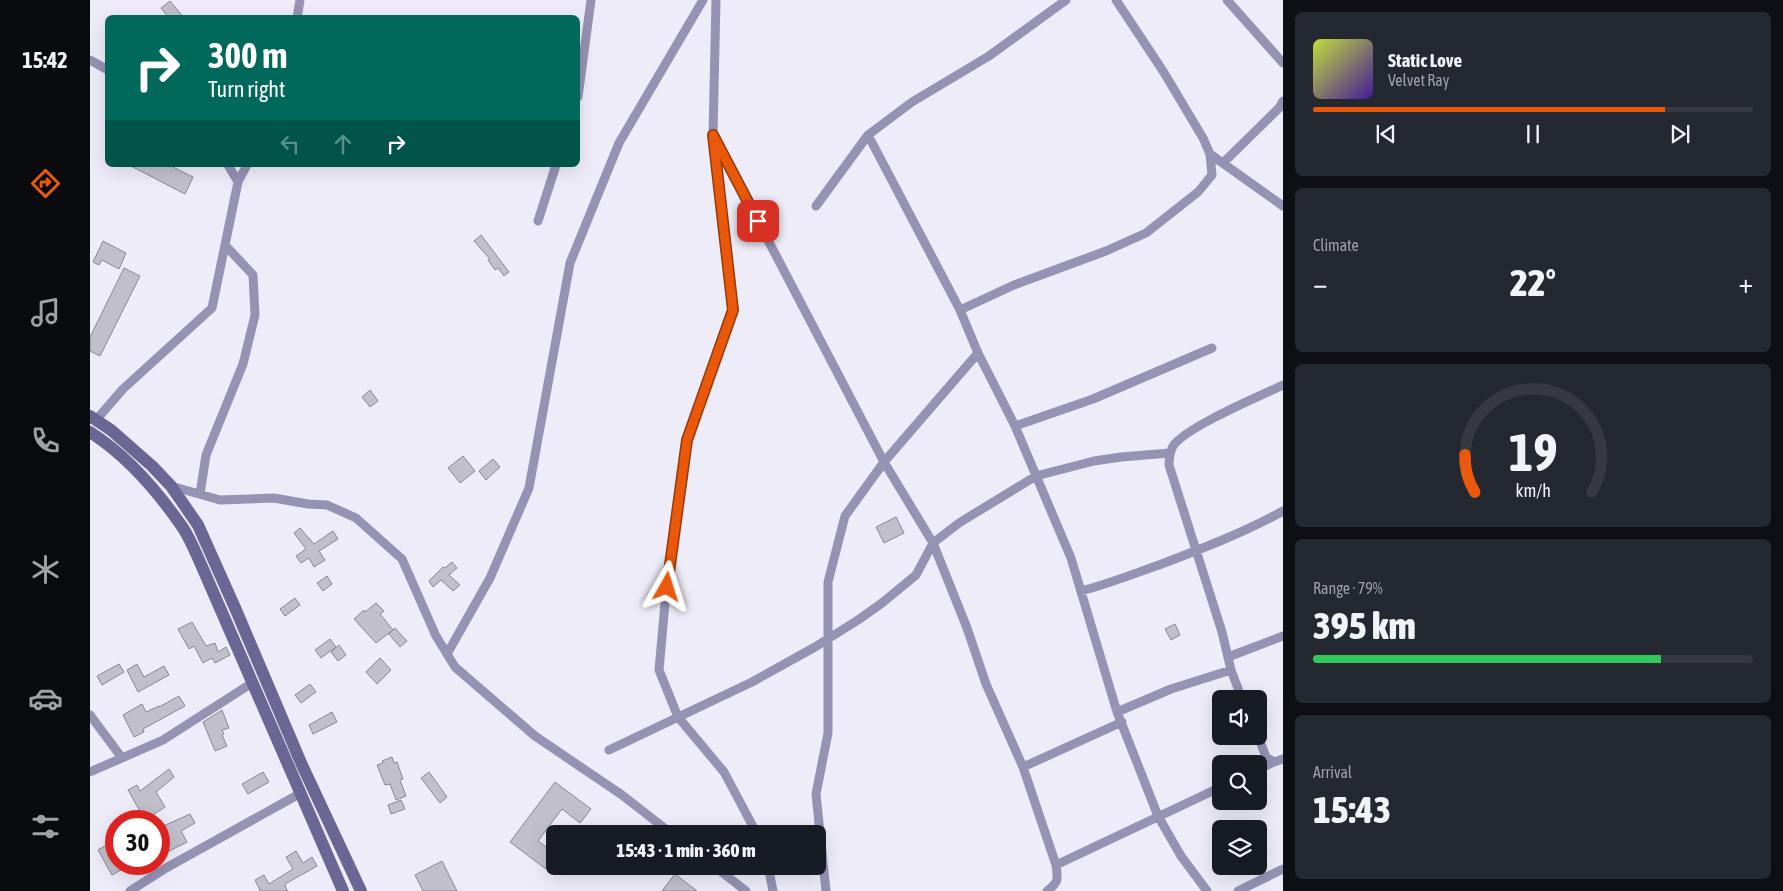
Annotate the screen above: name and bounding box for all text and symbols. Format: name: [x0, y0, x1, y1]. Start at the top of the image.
icon: right: [125, 35, 190, 100]
text: 300 m: [208, 35, 287, 75]
text: 15:42: [22, 47, 68, 73]
text: Static Love: [1388, 49, 1462, 71]
text: Velvet Ray: [1388, 71, 1449, 89]
text: Turn right: [208, 76, 285, 102]
icon: previous: [1372, 120, 1400, 148]
icon: pause: [1519, 120, 1547, 148]
icon: next: [1666, 120, 1694, 148]
icon: left: [276, 130, 304, 158]
icon: ahead: [329, 130, 357, 158]
icon: right: [382, 130, 410, 158]
icon: directions: [28, 166, 63, 201]
pin: [737, 200, 779, 242]
icon: arrive: [744, 207, 772, 235]
text: Climate: [1313, 236, 1359, 254]
text: 22°: [1510, 261, 1556, 304]
text: −: [1313, 267, 1328, 299]
text: +: [1738, 267, 1753, 299]
icon: music: [28, 295, 63, 330]
text: 19: [1509, 422, 1557, 482]
icon: phone: [28, 423, 63, 458]
text: km/h: [1515, 480, 1551, 501]
icon: climate: [28, 552, 63, 587]
position arrow: [640, 560, 692, 612]
text: Range · 79%: [1313, 579, 1383, 597]
text: 395 km: [1313, 604, 1416, 647]
icon: car: [28, 681, 63, 716]
map controls: [1212, 690, 1267, 875]
button: sound: [1212, 690, 1267, 745]
button: search: [1212, 755, 1267, 810]
text: Arrival: [1313, 763, 1352, 781]
text: 15:43: [1313, 788, 1391, 831]
icon: filters: [28, 809, 63, 844]
speed limit sign: 30: [105, 810, 170, 875]
button: layers: [1212, 820, 1267, 875]
text: 15:43 · 1 min · 360 m: [616, 839, 756, 861]

